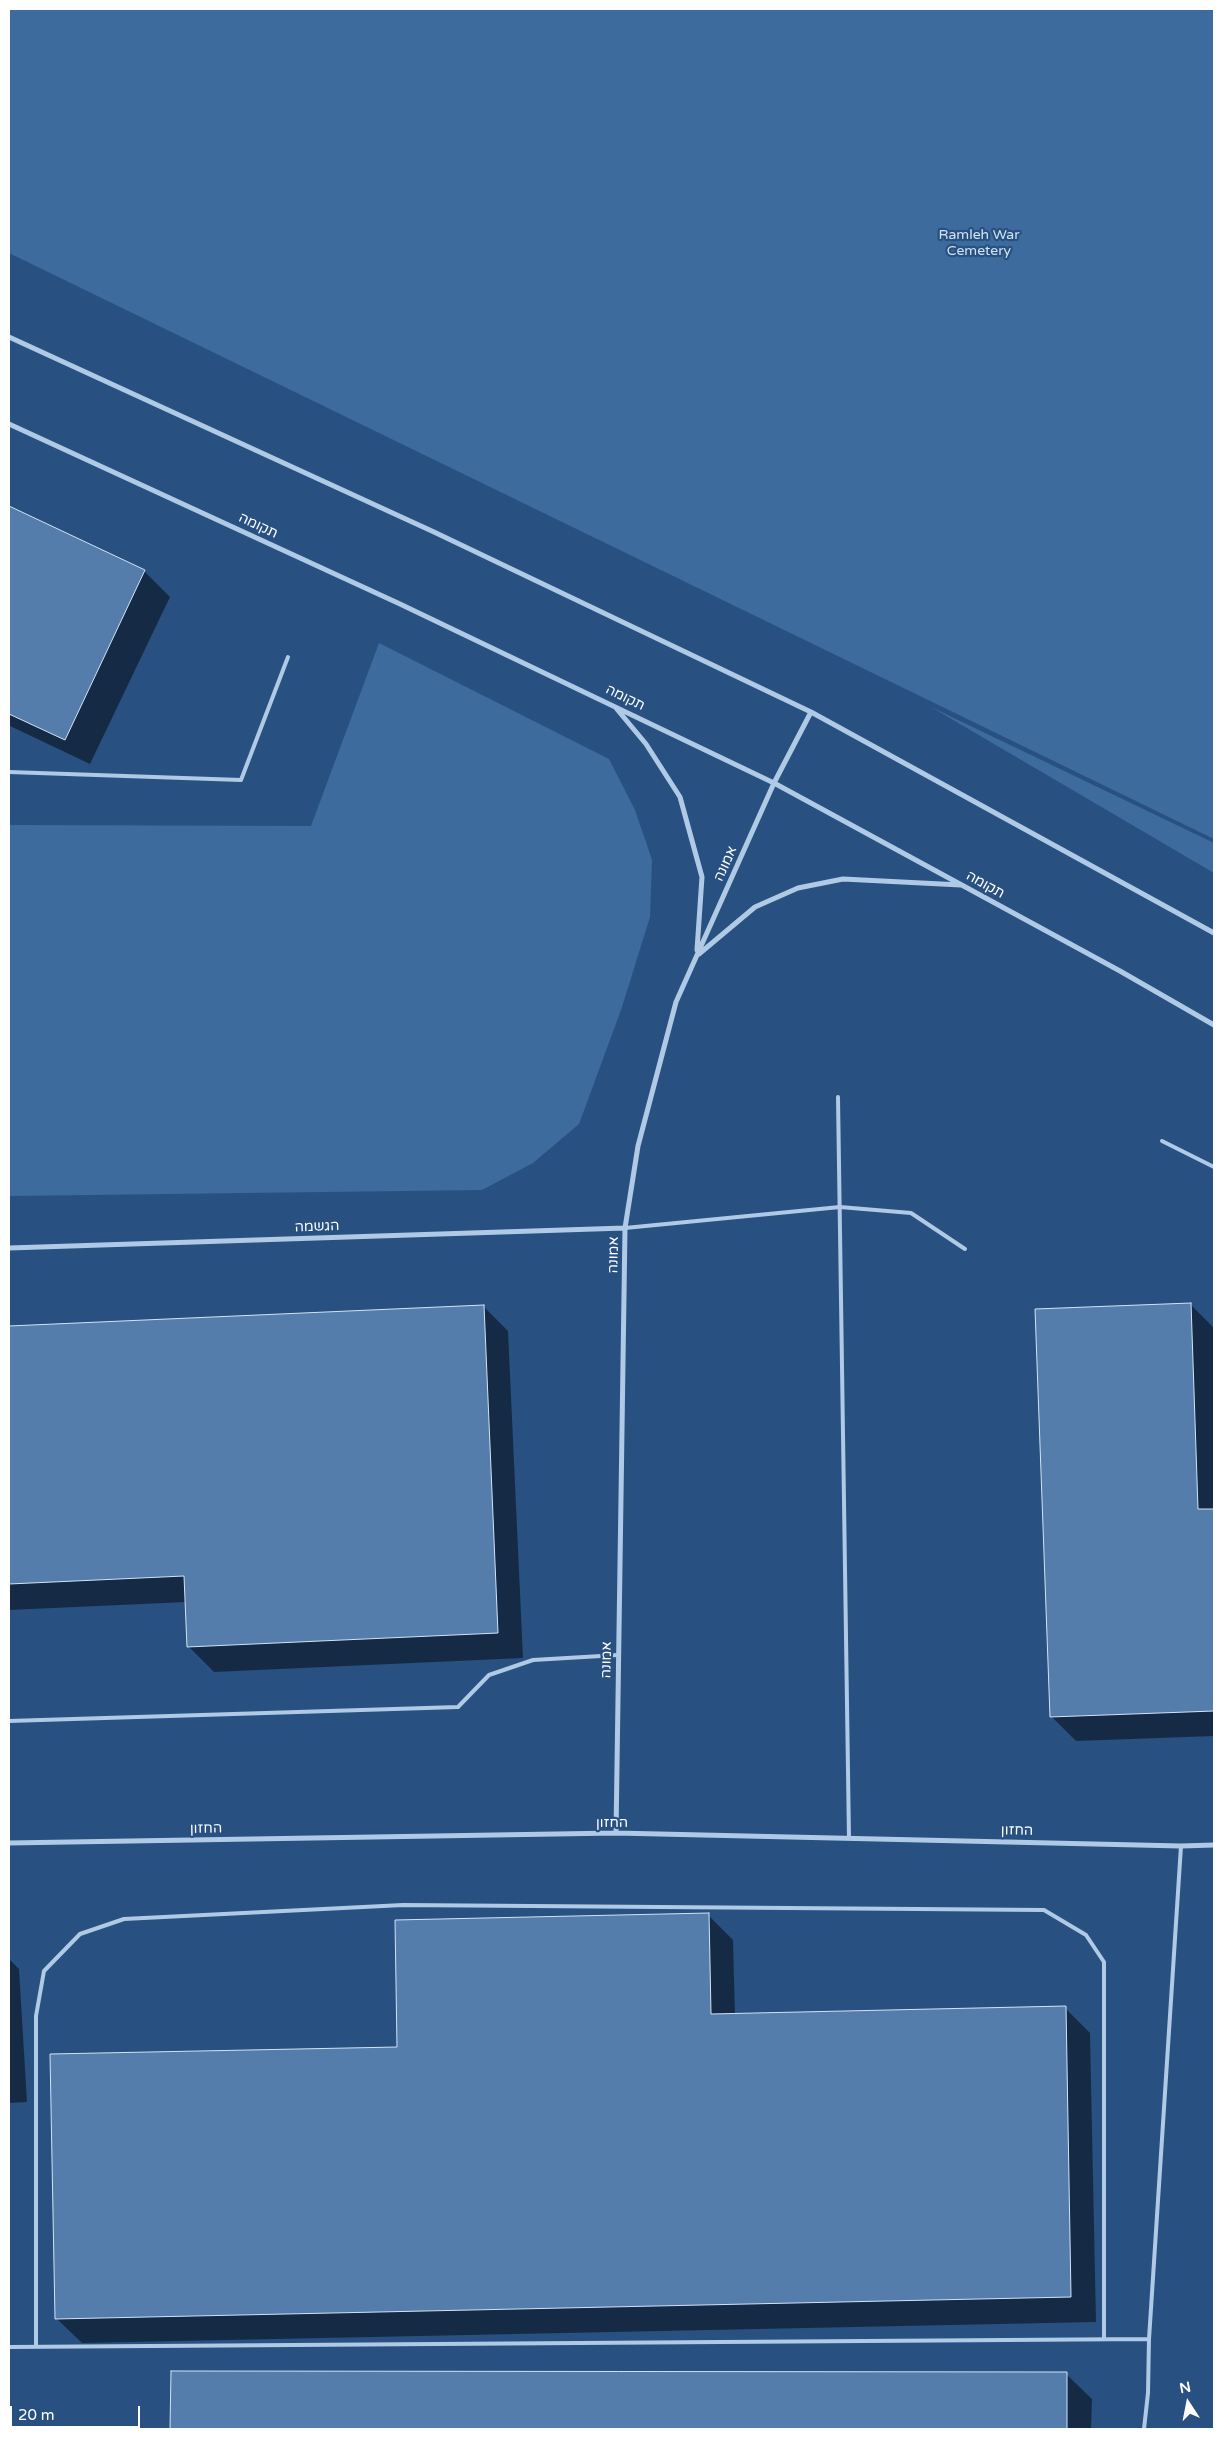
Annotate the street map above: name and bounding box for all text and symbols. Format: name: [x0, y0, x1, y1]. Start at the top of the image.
park label: Ramleh War Cemetery: [938, 227, 1020, 260]
street label: תקומה: [236, 510, 280, 542]
street label: תקומה: [603, 681, 647, 715]
street label: אמונה: [711, 844, 741, 884]
street label: תקומה: [963, 868, 1007, 902]
street label: הגשמה: [294, 1218, 340, 1236]
street label: אמונה: [605, 1236, 623, 1274]
street label: אמונה: [598, 1641, 616, 1679]
street label: החזון: [596, 1815, 628, 1831]
street label: החזון: [190, 1820, 222, 1838]
street label: החזון: [1001, 1822, 1033, 1840]
north arrow: [1163, 2378, 1213, 2428]
text: N: [1178, 2378, 1192, 2397]
scale bar: [12, 2396, 142, 2428]
text: 20 m: [18, 2406, 55, 2424]

